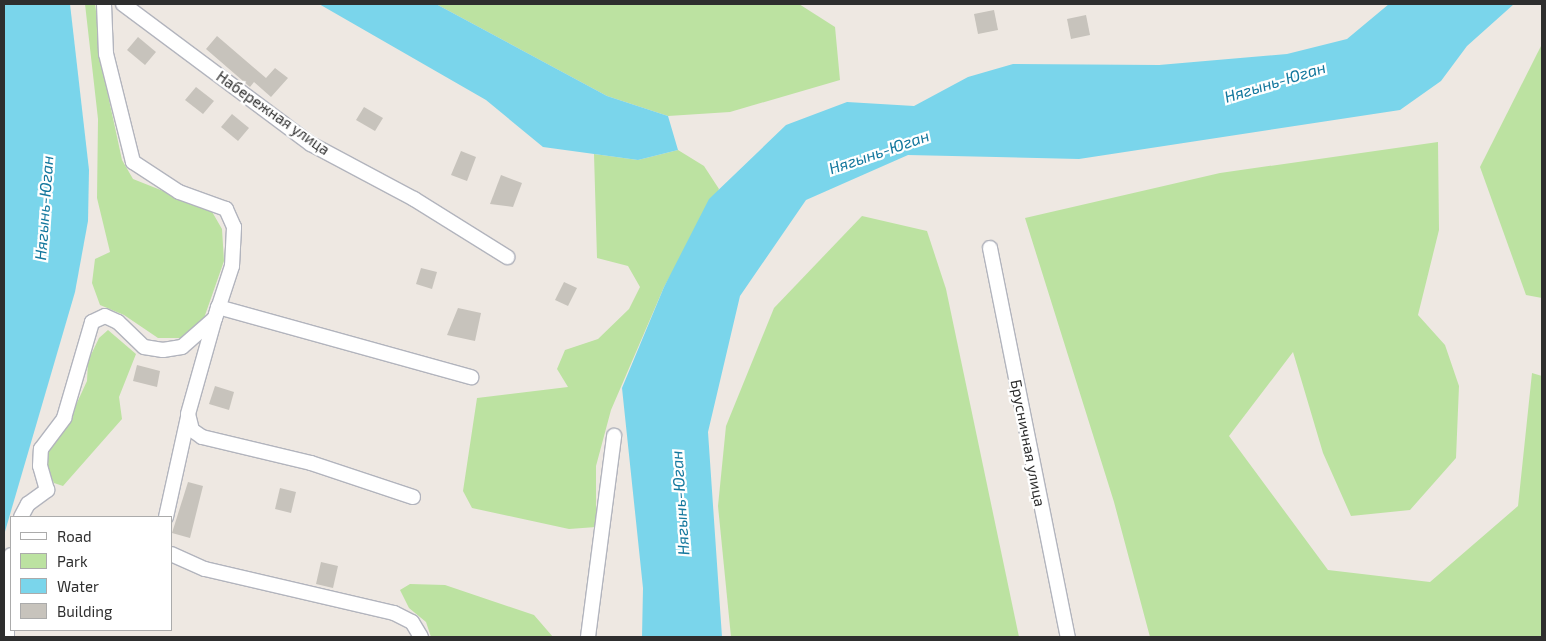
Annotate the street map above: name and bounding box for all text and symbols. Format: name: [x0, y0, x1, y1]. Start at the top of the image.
water label: Нягынь-Юган: [1222, 57, 1328, 107]
street label: Набережная улица: [213, 67, 333, 159]
water label: Нягынь-Юган: [826, 126, 932, 178]
water label: Нягынь-Юган: [31, 155, 57, 261]
street label: Брусничная улица: [1007, 378, 1049, 508]
water label: Нягынь-Юган: [667, 450, 693, 556]
legend: [10, 516, 172, 631]
text: Road: [57, 527, 92, 545]
text: Park: [57, 552, 88, 570]
text: Water: [57, 577, 99, 595]
text: Building: [57, 602, 112, 620]

